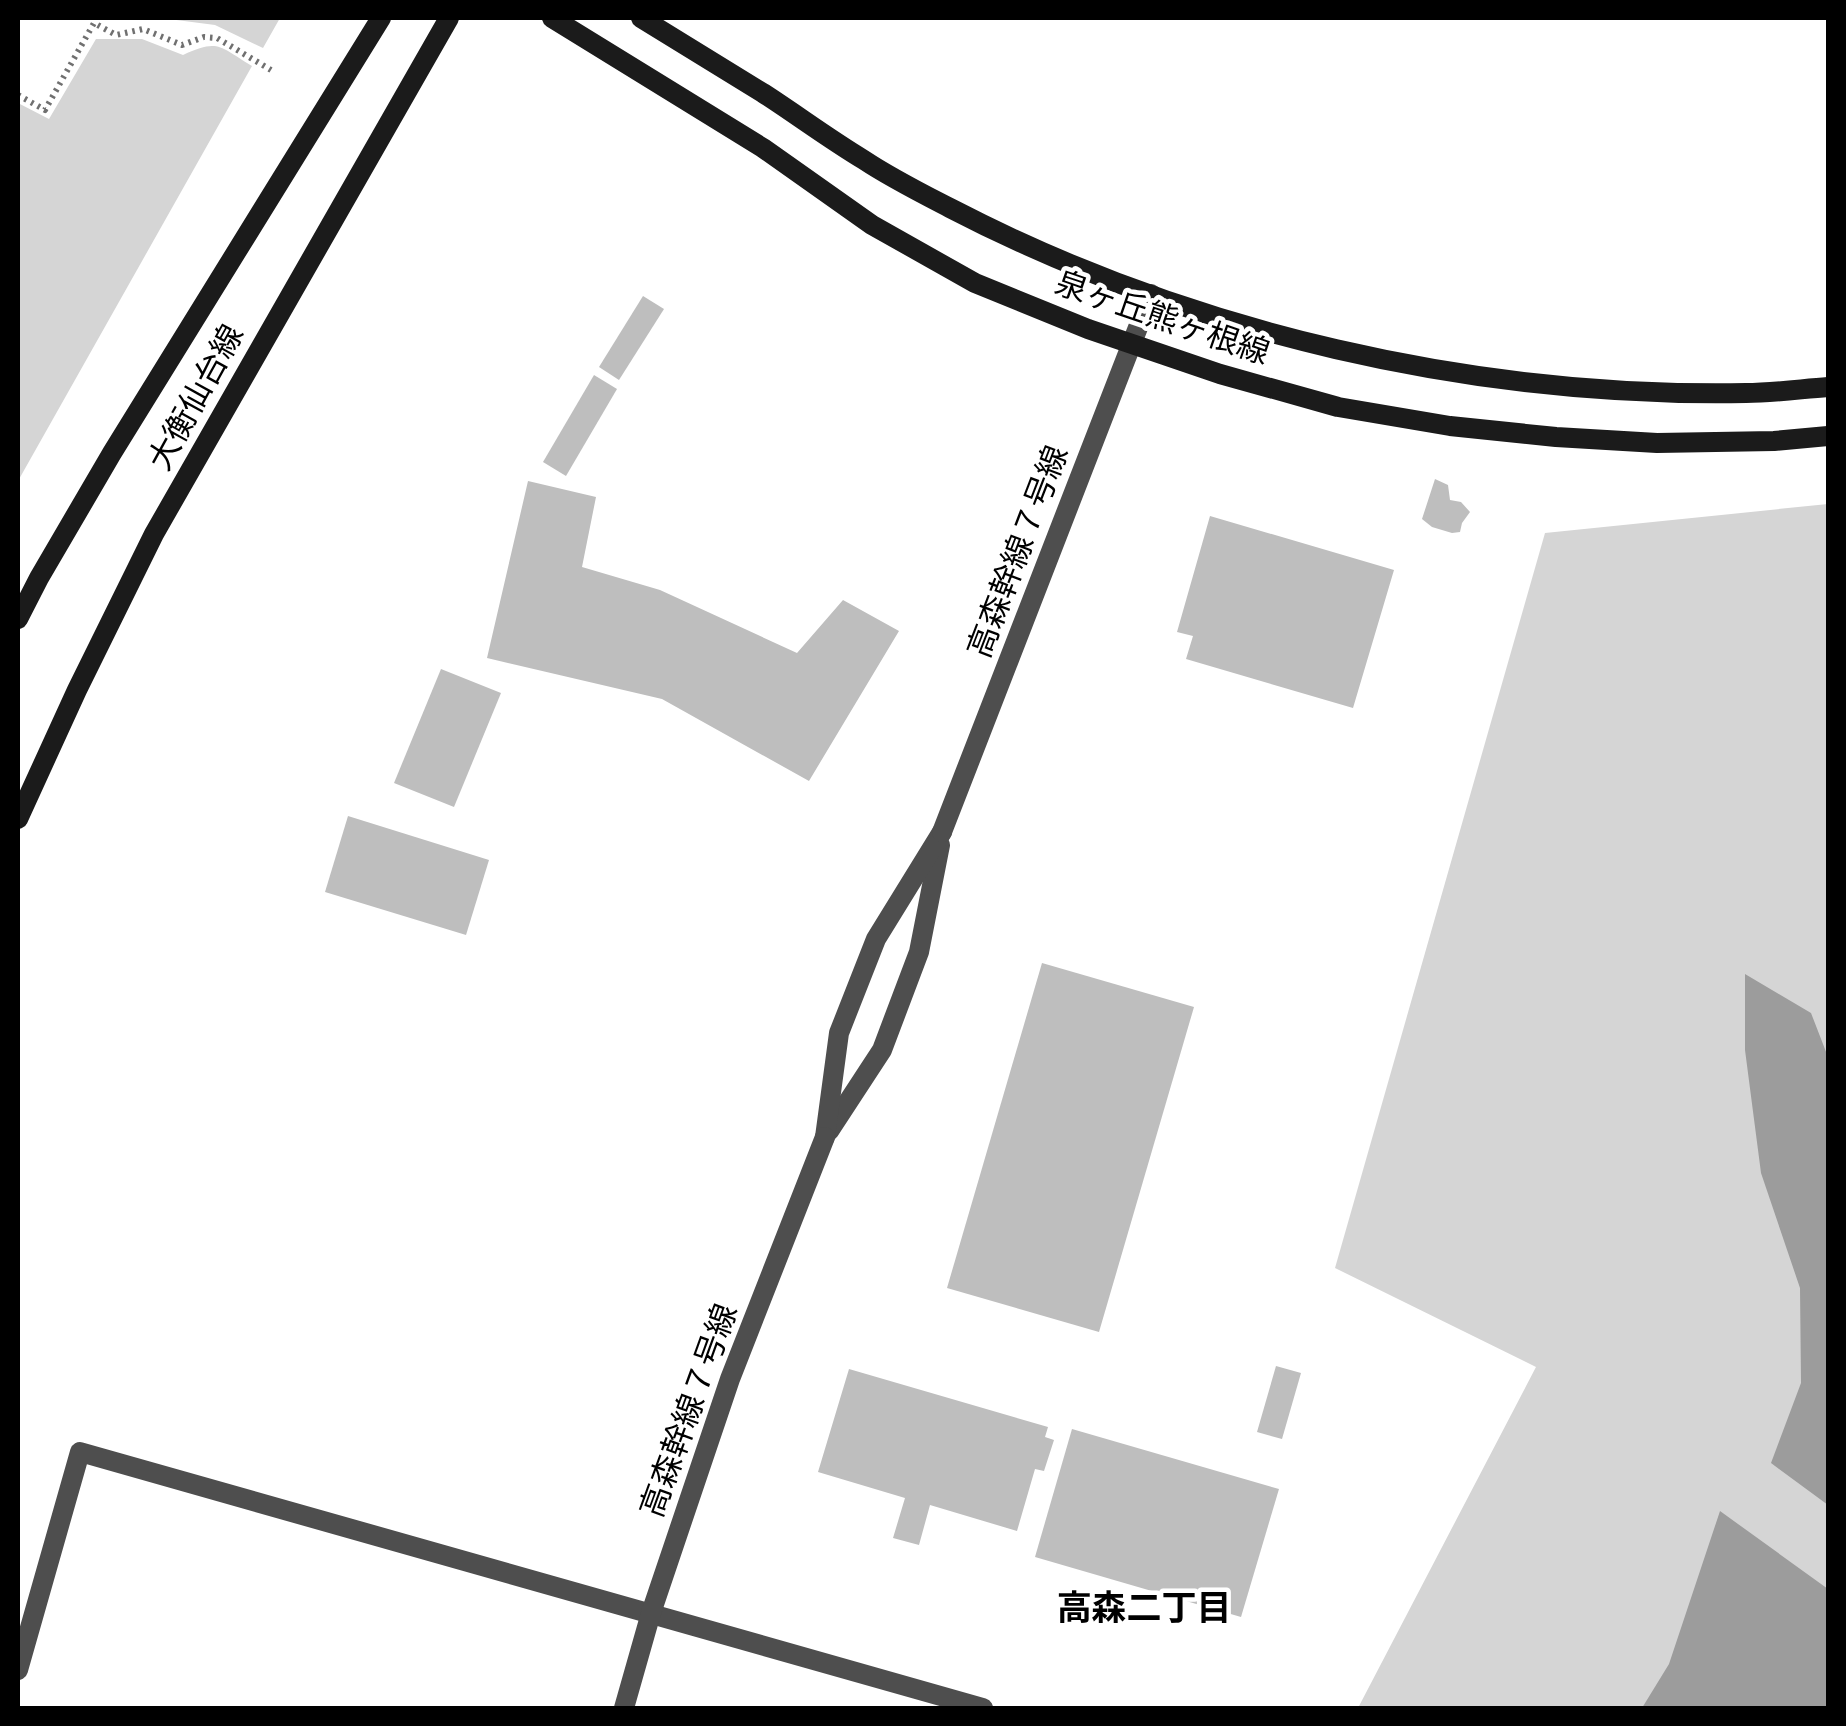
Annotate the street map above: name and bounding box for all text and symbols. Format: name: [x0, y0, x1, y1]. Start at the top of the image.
street label: 泉ヶ丘熊ヶ根線: [1050, 264, 1274, 374]
street label: 大衡仙台線: [141, 319, 253, 477]
street label: 高森幹線７号線: [961, 440, 1077, 664]
street label: 高森幹線７号線: [633, 1299, 747, 1523]
district label: 高森二丁目: [1056, 1588, 1232, 1631]

